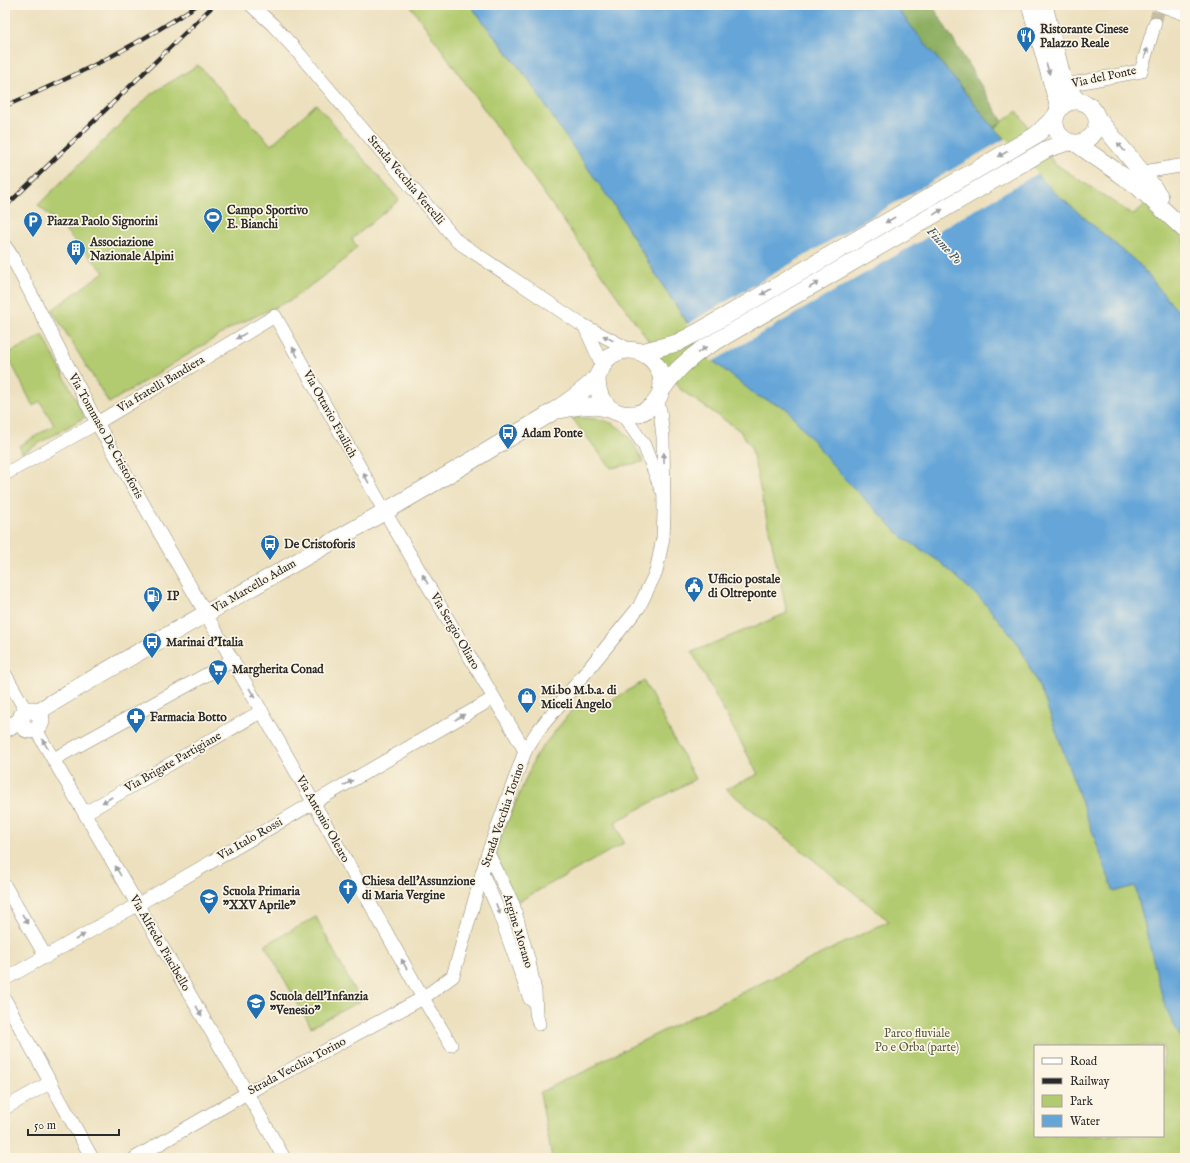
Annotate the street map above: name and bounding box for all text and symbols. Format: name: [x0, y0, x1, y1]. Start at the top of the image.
place label: Ristorante Cinese Palazzo Reale: [1040, 22, 1129, 51]
restaurant icon: Ristorante Cinese Palazzo Reale: [1015, 25, 1037, 53]
one-way arrow: [1143, 47, 1149, 59]
one-way arrow: [1046, 63, 1052, 76]
street label: Via del Ponte: [1069, 63, 1138, 91]
street label: Strada Vecchia Vercelli: [364, 132, 448, 228]
one-way arrow: [1116, 141, 1125, 152]
one-way arrow: [997, 151, 1009, 158]
place label: Campo Sportivo E. Bianchi: [227, 203, 309, 232]
sports icon: Campo Sportivo E. Bianchi: [202, 206, 224, 234]
one-way arrow: [932, 209, 944, 216]
parking icon: Piazza Paolo Signorini: [22, 210, 44, 238]
place label: Piazza Paolo Signorini: [47, 214, 159, 230]
one-way arrow: [884, 216, 896, 223]
water label: Fiume Po: [923, 224, 966, 269]
place label: Associazione Nazionale Alpini: [89, 235, 175, 265]
building icon: Associazione Nazionale Alpini: [65, 238, 87, 266]
one-way arrow: [808, 281, 820, 288]
one-way arrow: [760, 289, 772, 296]
one-way arrow: [235, 332, 247, 339]
one-way arrow: [602, 335, 614, 342]
one-way arrow: [292, 346, 299, 358]
one-way arrow: [696, 346, 707, 354]
street label: Via fratelli Bandiera: [114, 352, 208, 416]
street label: Via Ottavio Frailich: [299, 367, 361, 461]
street label: Via Tommaso De Cristoforis: [65, 370, 147, 501]
bus stop icon: Adam Ponte: [497, 422, 519, 450]
place label: Adam Ponte: [521, 426, 583, 441]
one-way arrow: [660, 452, 667, 464]
one-way arrow: [363, 472, 370, 484]
bus stop icon: De Cristoforis: [259, 533, 281, 561]
place label: De Cristoforis: [284, 537, 356, 552]
street label: Via Marcello Adam: [208, 556, 299, 617]
place label: Ufficio postale di Oltreponte: [707, 572, 781, 602]
one-way arrow: [421, 573, 428, 585]
public building icon: Ufficio postale di Oltreponte: [683, 575, 705, 603]
fuel station icon: IP: [142, 585, 164, 613]
place label: IP: [167, 589, 179, 604]
street label: Via Sergio Oliaro: [426, 589, 483, 673]
bus stop icon: Marinai d'Italia: [141, 631, 163, 659]
place label: Marinai d'Italia: [166, 635, 244, 650]
supermarket icon: Margherita Conad: [207, 658, 229, 686]
place label: Margherita Conad: [232, 662, 324, 678]
place label: Mi.bo M.b.a. di Miceli Angelo: [541, 683, 617, 713]
shop icon: Mi.bo M.b.a. di Miceli Angelo: [516, 686, 538, 714]
one-way arrow: [249, 687, 256, 699]
pharmacy icon: Farmacia Botto: [125, 706, 147, 734]
place label: Farmacia Botto: [150, 710, 227, 725]
one-way arrow: [454, 714, 466, 721]
street label: Via Brigate Partigiane: [121, 728, 224, 796]
one-way arrow: [41, 738, 48, 750]
street label: Strada Vecchia Torino: [478, 760, 528, 869]
street label: Via Antonio Olearo: [292, 772, 353, 866]
one-way arrow: [342, 779, 354, 786]
one-way arrow: [101, 796, 113, 803]
street label: Via Italo Rossi: [214, 814, 285, 864]
one-way arrow: [115, 865, 122, 877]
place label: Chiesa dell'Assunzione di Maria Vergine: [362, 874, 476, 904]
church icon: Chiesa dell'Assunzione di Maria Vergine: [337, 877, 359, 905]
place label: Scuola Primaria "XXV Aprile": [223, 884, 301, 914]
school or university icon: Scuola Primaria "XXV Aprile": [198, 887, 220, 915]
street label: Via Alfredo Piacibello: [126, 891, 194, 994]
street label: Argine Morano: [499, 891, 537, 970]
one-way arrow: [495, 903, 501, 915]
one-way arrow: [21, 913, 28, 925]
one-way arrow: [74, 934, 86, 941]
one-way arrow: [401, 958, 407, 970]
place label: Scuola dell'Infanzia "Venesio": [270, 989, 369, 1018]
school or university icon: Scuola dell'Infanzia "Venesio": [245, 992, 267, 1020]
one-way arrow: [196, 1005, 203, 1017]
park label: Parco fluviale Po e Orba (parte): [875, 1026, 959, 1056]
street label: Strada Vecchia Torino: [245, 1034, 349, 1098]
legend: [1034, 1045, 1164, 1137]
text: Road: [1070, 1054, 1098, 1069]
text: Railway: [1070, 1074, 1109, 1089]
text: Park: [1070, 1094, 1093, 1109]
scale bar: [28, 1111, 119, 1137]
text: Water: [1070, 1114, 1101, 1129]
text: 50 m: [34, 1118, 56, 1133]

